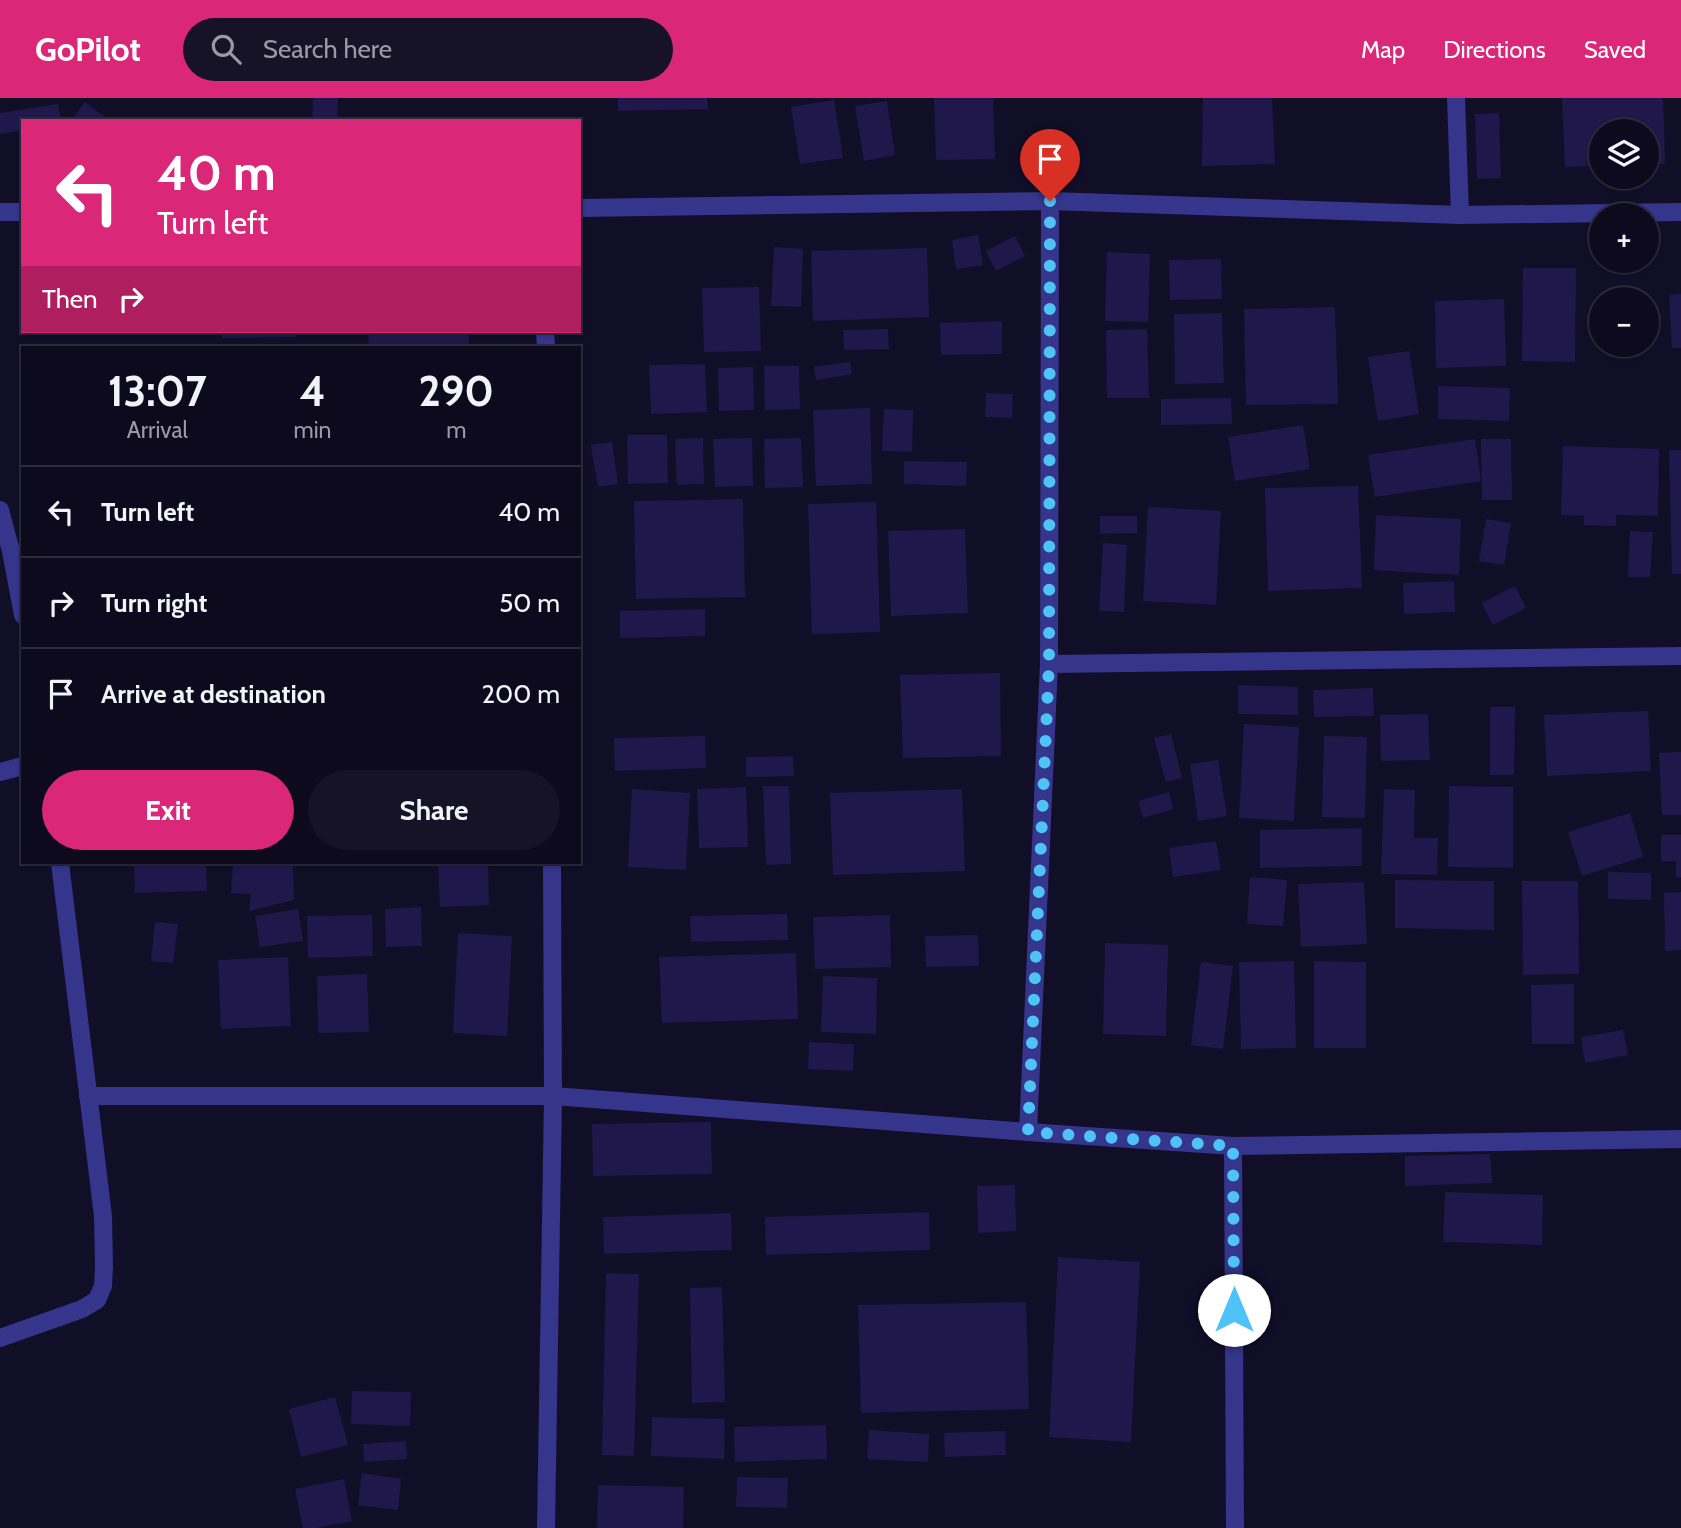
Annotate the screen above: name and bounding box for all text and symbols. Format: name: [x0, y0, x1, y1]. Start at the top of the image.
search box: [183, 18, 673, 81]
text: GoPilot: [35, 29, 141, 69]
icon: search: [207, 30, 245, 68]
text: Search here: [263, 33, 392, 65]
text: Map: [1361, 35, 1405, 64]
text: Directions: [1443, 35, 1546, 64]
text: Saved: [1584, 35, 1646, 64]
map controls: [1589, 119, 1659, 357]
button: layers: [1589, 119, 1659, 189]
pin: [1020, 129, 1080, 201]
icon: arrive: [1031, 140, 1069, 178]
text: 40 m: [157, 143, 276, 202]
icon: left: [42, 147, 133, 238]
text: Turn left: [157, 203, 268, 242]
button: +: [1589, 203, 1659, 273]
icon: right: [112, 280, 150, 318]
text: Then: [42, 283, 98, 315]
button: −: [1589, 287, 1659, 357]
text: 13:07: [108, 365, 207, 417]
text: 4: [299, 365, 326, 417]
text: 290: [419, 365, 494, 417]
text: Arrival: [127, 416, 188, 444]
text: min: [294, 416, 331, 444]
text: m: [446, 416, 466, 444]
icon: left: [42, 493, 80, 531]
text: Turn left: [101, 496, 194, 528]
text: 40 m: [498, 496, 560, 528]
icon: right: [42, 584, 80, 622]
text: Turn right: [101, 587, 207, 619]
text: 50 m: [499, 587, 560, 619]
icon: arrive: [42, 675, 80, 713]
text: Arrive at destination: [101, 678, 326, 710]
text: 200 m: [481, 678, 560, 710]
button: Exit: [42, 770, 294, 850]
button: Share: [308, 770, 560, 850]
position arrow: [1197, 1273, 1271, 1347]

